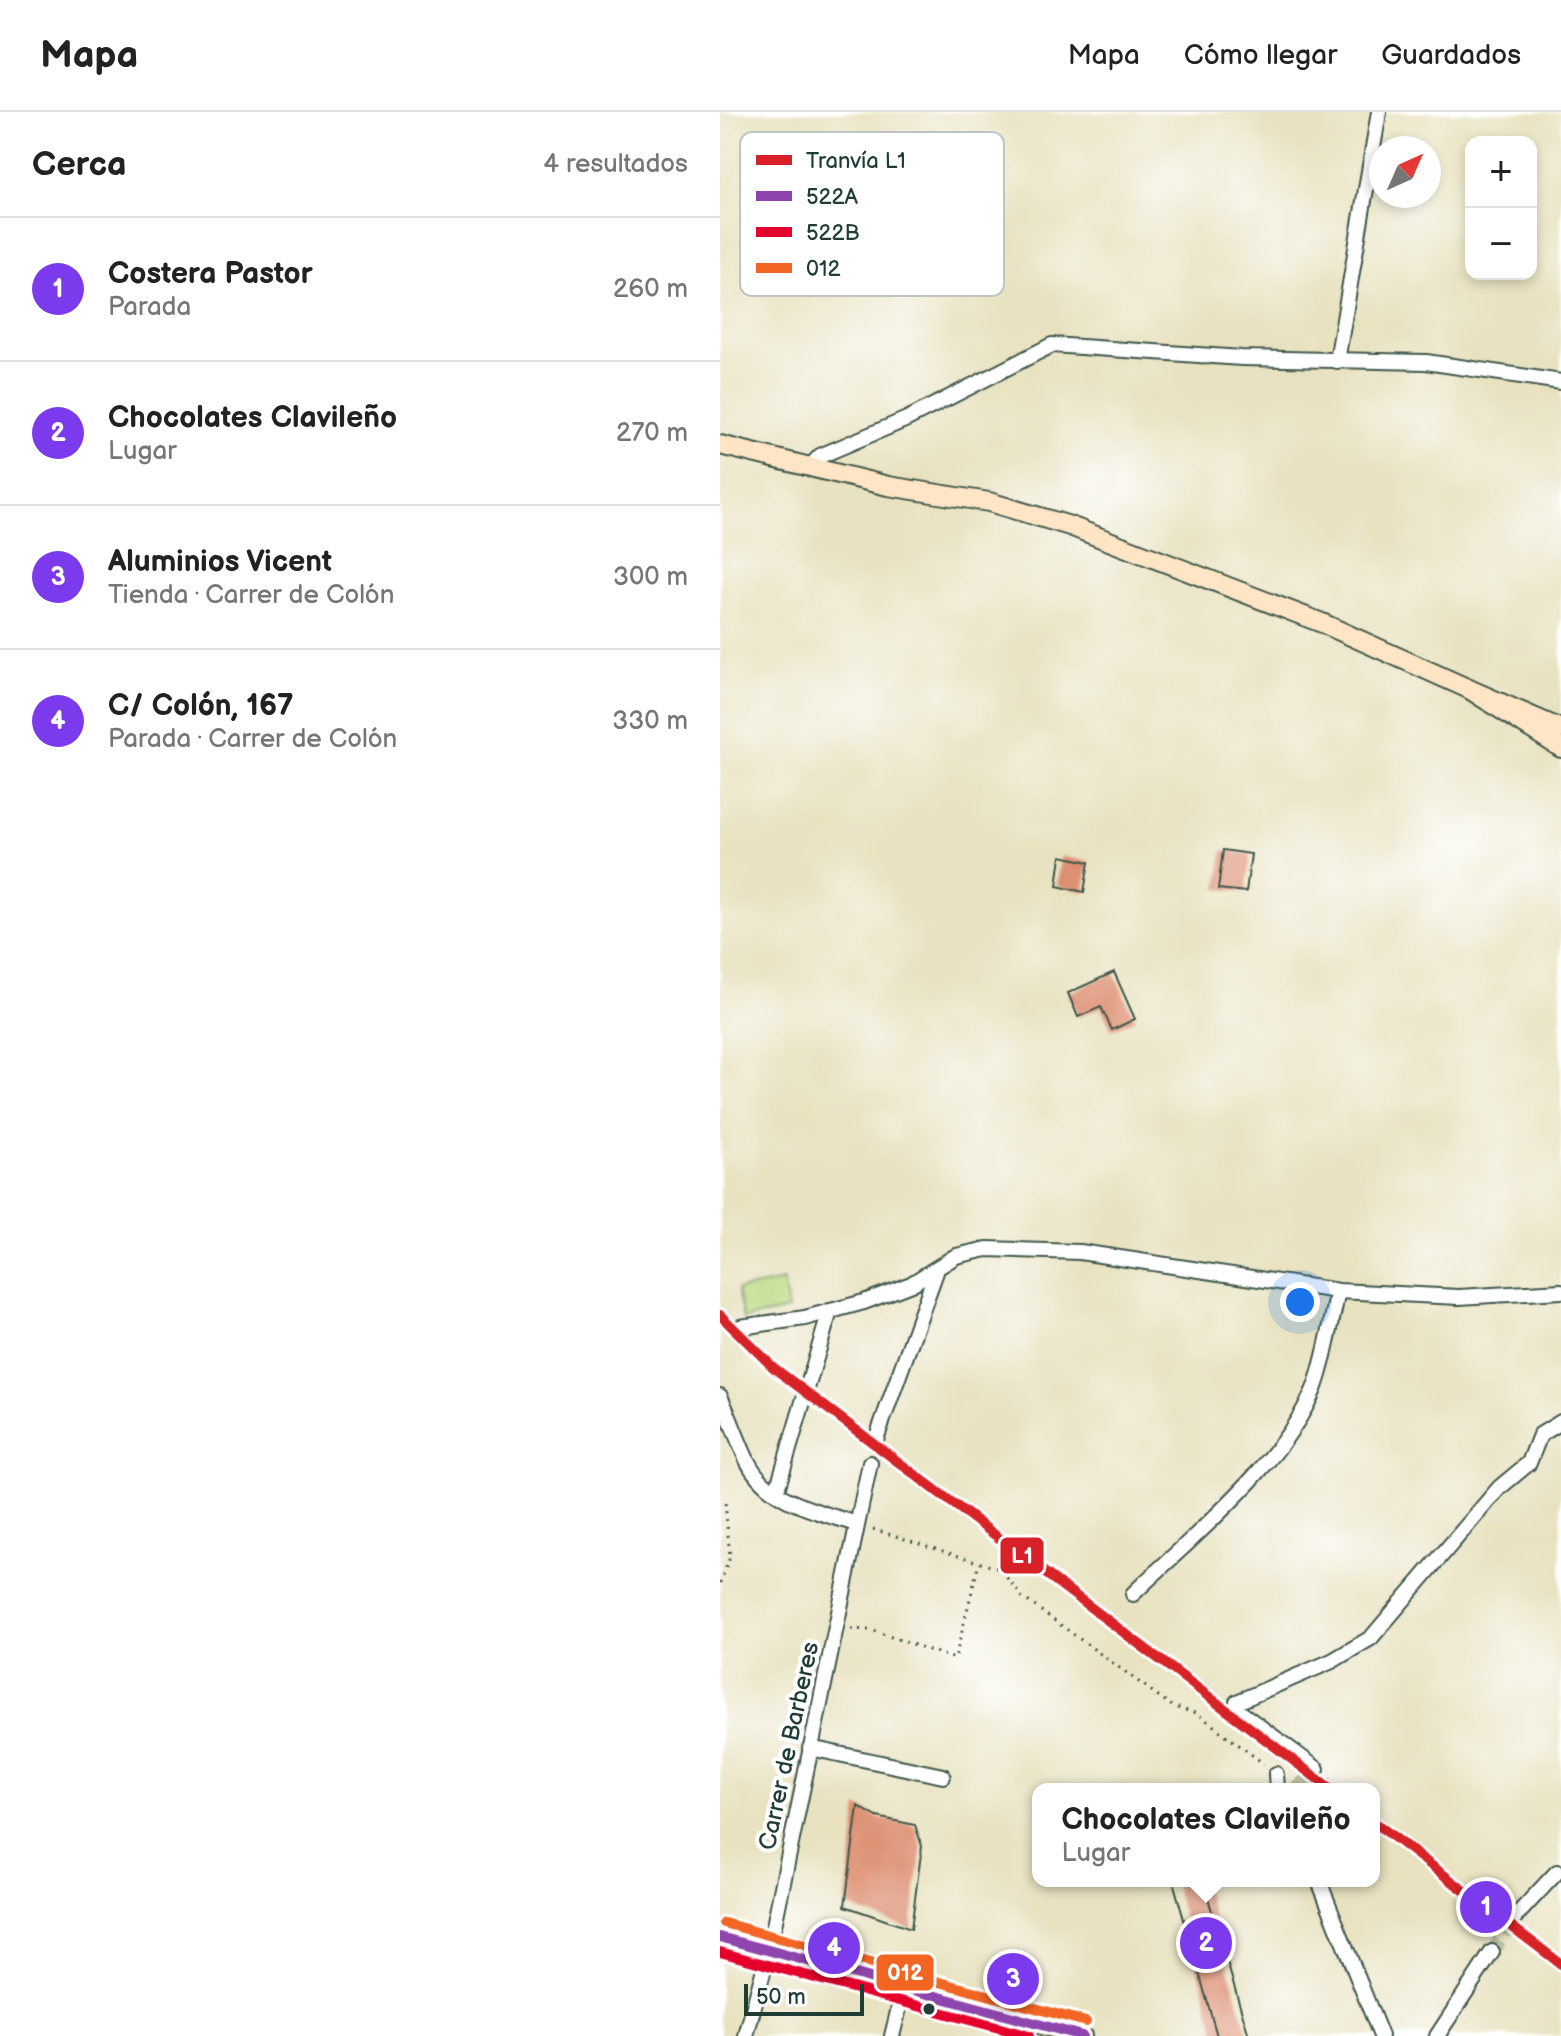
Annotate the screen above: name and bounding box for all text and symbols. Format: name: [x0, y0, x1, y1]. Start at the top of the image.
text: Mapa: [40, 33, 138, 78]
text: Mapa: [1068, 39, 1140, 72]
text: Cómo llegar: [1184, 39, 1337, 72]
text: Guardados: [1381, 39, 1521, 72]
legend: [740, 132, 1004, 296]
north arrow: [1369, 136, 1441, 208]
map controls: [1465, 136, 1537, 280]
button: +: [1465, 136, 1537, 208]
text: Cerca: [32, 144, 127, 185]
text: Tranvía L1: [806, 148, 906, 175]
text: 4 resultados: [543, 149, 688, 180]
text: 522A: [806, 184, 859, 211]
button: −: [1465, 208, 1537, 280]
text: 522B: [806, 220, 860, 247]
text: Costera Pastor: [108, 256, 313, 292]
text: 012: [806, 256, 840, 283]
text: 1: [53, 274, 63, 305]
text: 260 m: [613, 274, 688, 305]
text: Parada: [108, 292, 191, 323]
text: Chocolates Clavileño: [108, 400, 397, 436]
text: 2: [50, 418, 66, 449]
text: 270 m: [616, 418, 688, 449]
text: Lugar: [108, 436, 177, 467]
text: Aluminios Vicent: [108, 544, 332, 580]
text: 3: [50, 562, 66, 593]
text: 300 m: [613, 562, 688, 593]
text: Tienda · Carrer de Colón: [108, 580, 394, 611]
text: C/ Colón, 167: [108, 688, 294, 724]
text: 4: [50, 706, 66, 737]
text: 330 m: [612, 706, 688, 737]
text: Parada · Carrer de Colón: [108, 724, 397, 755]
your location: [1280, 1282, 1320, 1322]
line badge: L1: [999, 1536, 1045, 1575]
text: L1: [1011, 1543, 1033, 1570]
street label: Carrer de Barberes: [753, 1639, 825, 1853]
popup: [1032, 1783, 1380, 1887]
text: Chocolates Clavileño: [1062, 1802, 1351, 1838]
text: Lugar: [1062, 1838, 1130, 1869]
pin: 1: [1460, 1877, 1512, 1937]
pin: 2: [1180, 1913, 1232, 1973]
pin: 4: [808, 1918, 860, 1978]
pin: 3: [987, 1949, 1039, 2009]
line badge: 012: [875, 1953, 935, 1992]
text: 012: [887, 1960, 923, 1987]
scale bar: [744, 1980, 864, 2016]
text: 50 m: [756, 1984, 806, 2011]
unlabelled marker: [921, 2001, 937, 2017]

